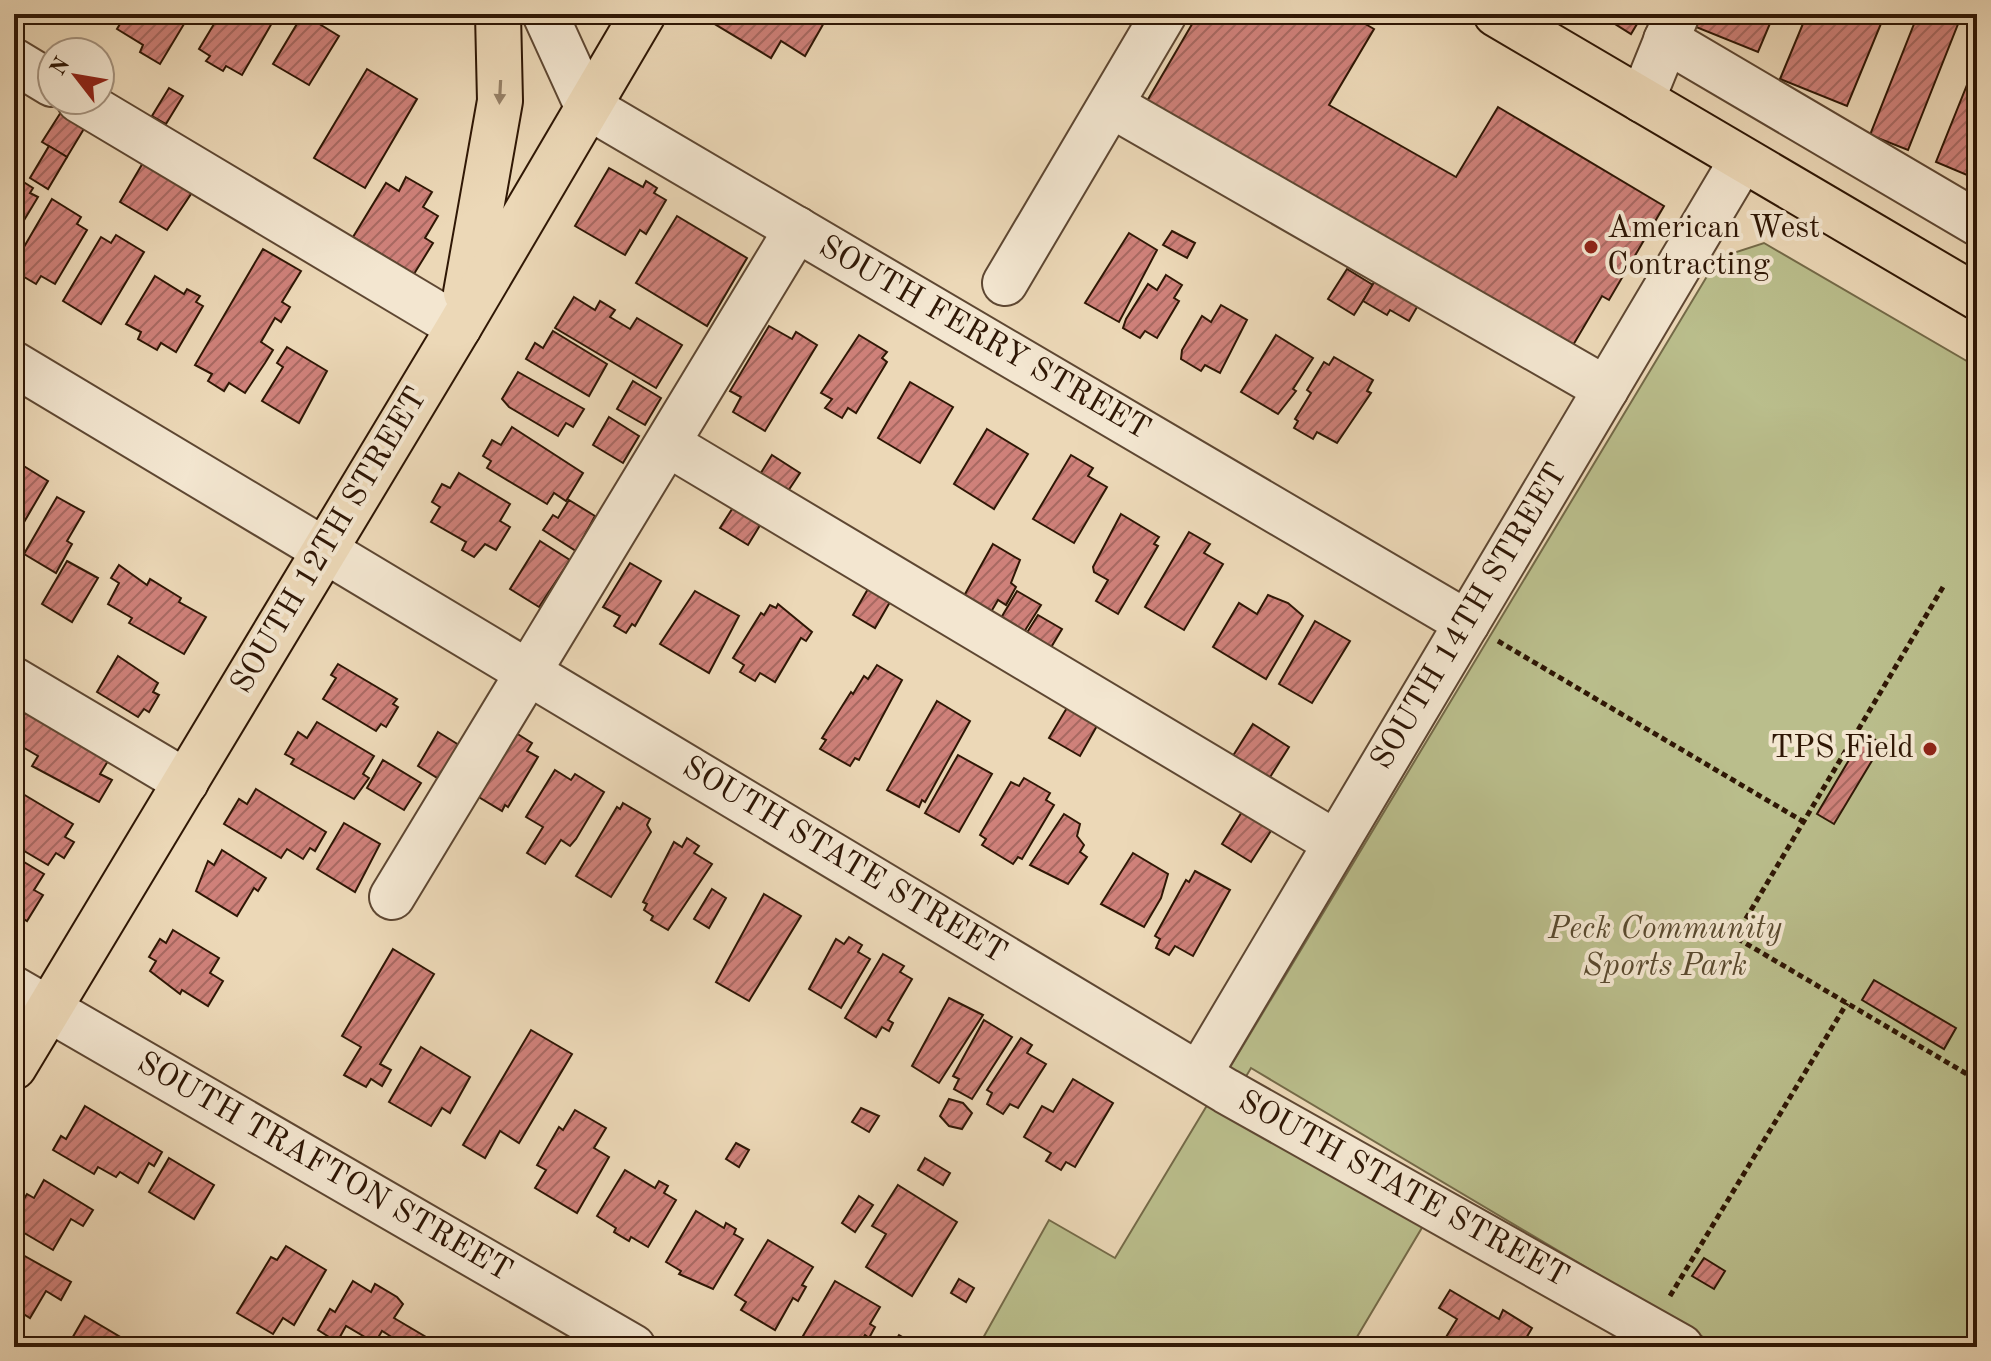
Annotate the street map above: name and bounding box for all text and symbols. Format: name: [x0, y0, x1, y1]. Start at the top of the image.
north arrow: [36, 36, 116, 116]
text: N: [47, 54, 74, 80]
one-way arrow: [493, 80, 506, 105]
place label: American West Contracting: [1607, 213, 1820, 282]
street label: SOUTH FERRY STREET: [813, 231, 1155, 447]
marker: American West Contracting: [1582, 238, 1600, 256]
street label: SOUTH 12TH STREET: [226, 383, 434, 699]
street label: SOUTH 14TH STREET: [1366, 459, 1574, 775]
place label: TPS Field: [1770, 733, 1914, 765]
marker: TPS Field: [1921, 740, 1939, 758]
street label: SOUTH STATE STREET: [677, 752, 1011, 970]
park label: Peck Community Sports Park: [1547, 914, 1783, 983]
street label: SOUTH TRAFTON STREET: [131, 1047, 517, 1289]
street label: SOUTH STATE STREET: [1233, 1086, 1573, 1294]

